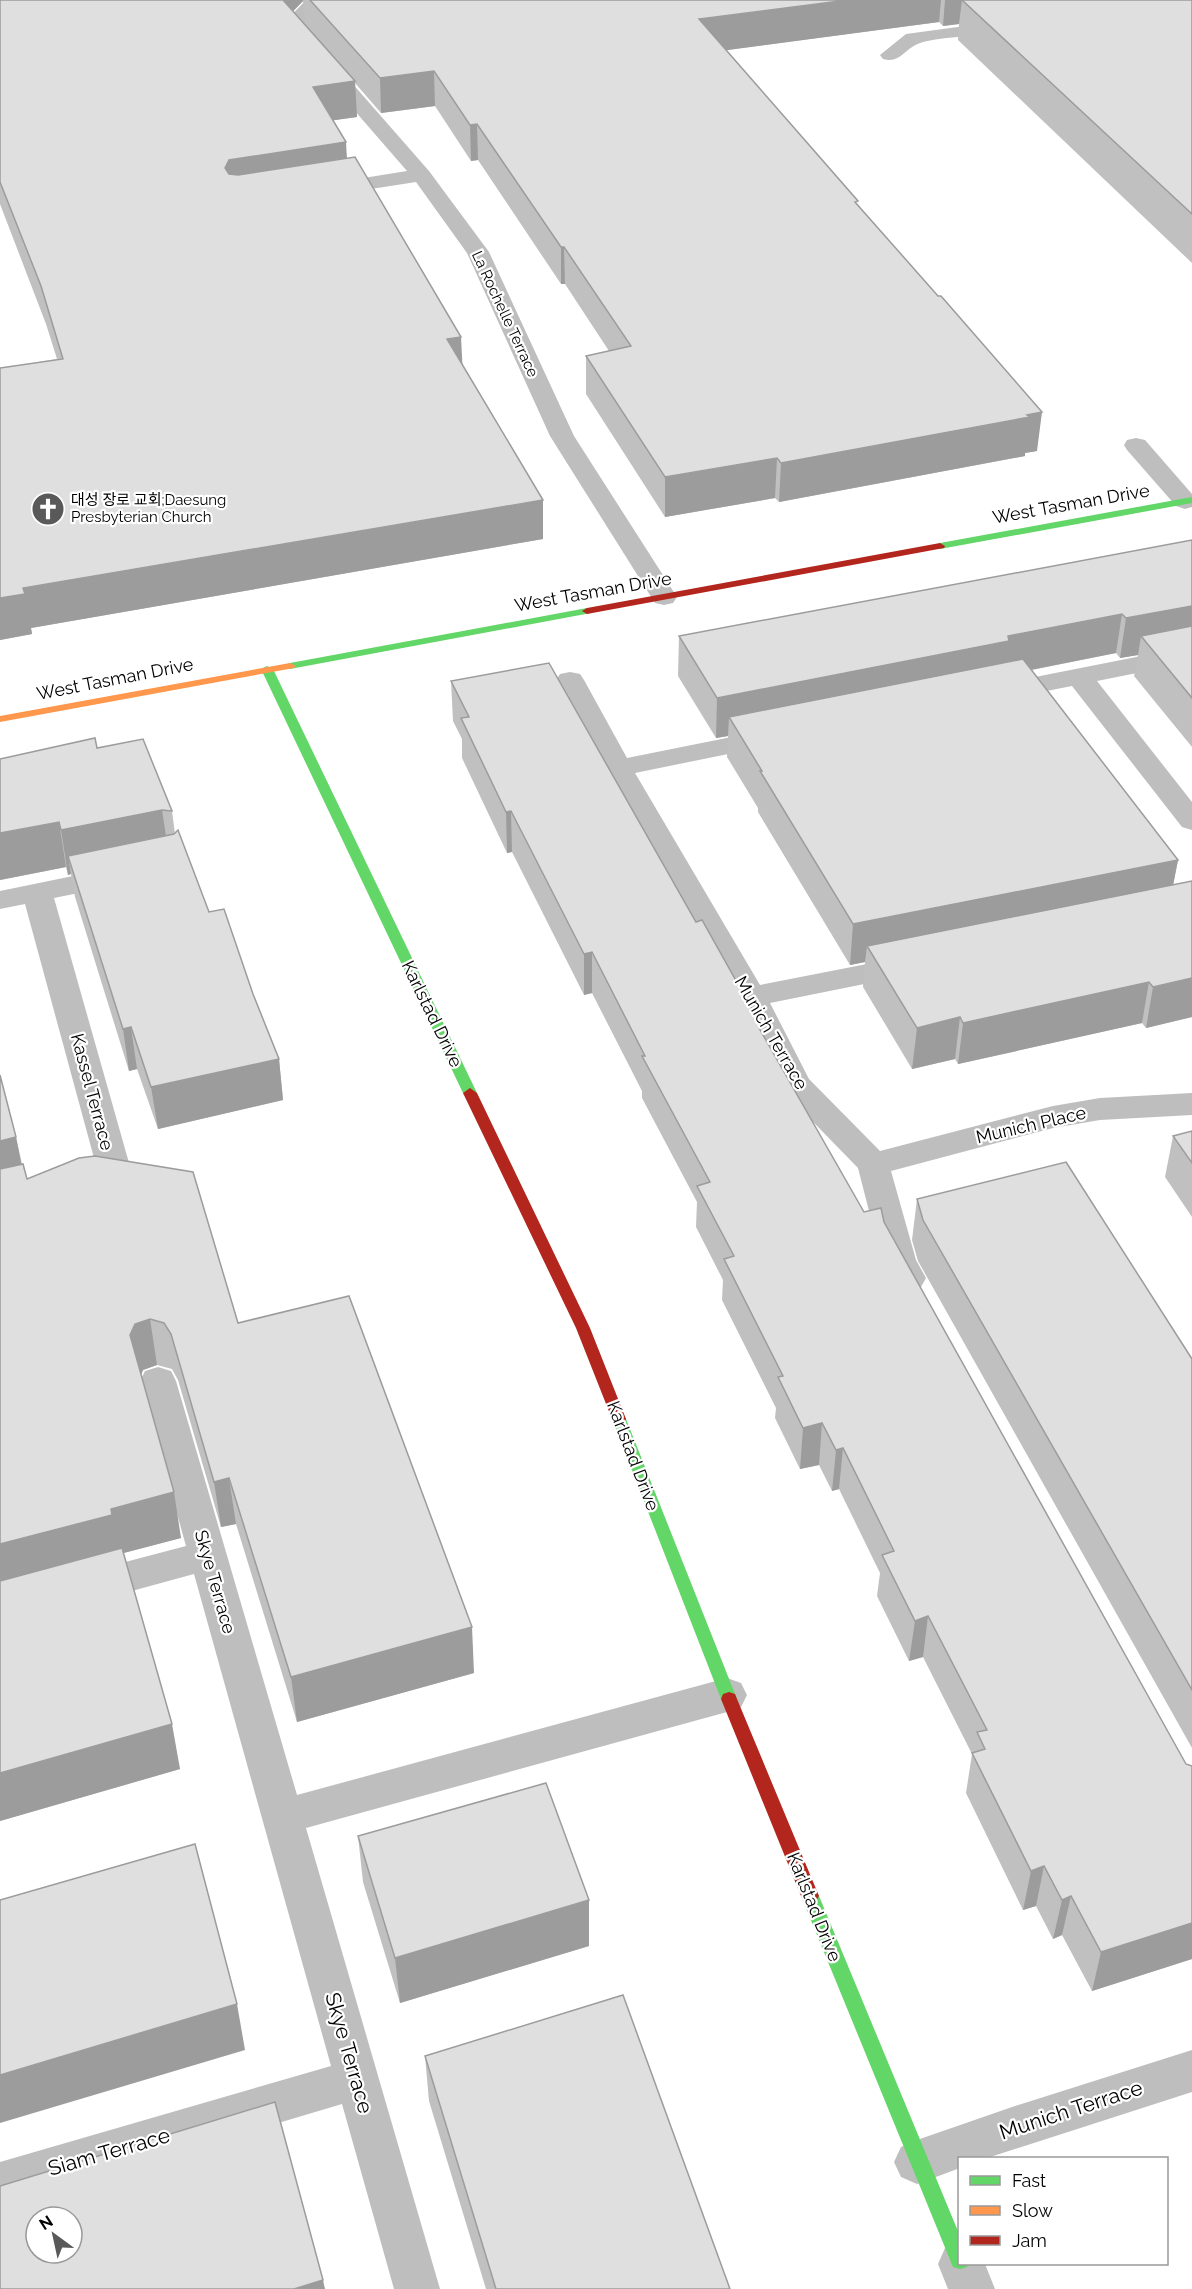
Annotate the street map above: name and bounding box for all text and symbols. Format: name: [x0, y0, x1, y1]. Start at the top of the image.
street label: La Rochelle Terrace: [468, 248, 542, 380]
street label: West Tasman Drive: [991, 479, 1151, 528]
church icon: 대성 장로 교회;Daesung Presbyterian Church: [30, 491, 66, 527]
place label: 대성 장로 교회;Daesung Presbyterian Church: [71, 491, 226, 526]
street label: West Tasman Drive: [513, 567, 673, 616]
street label: West Tasman Drive: [35, 653, 195, 704]
street label: Karlstad Drive: [398, 957, 467, 1071]
street label: Munich Terrace: [730, 972, 813, 1094]
street label: Kassel Terrace: [67, 1031, 118, 1153]
street label: Munich Place: [974, 1102, 1088, 1147]
street label: Karlstad Drive: [603, 1398, 664, 1514]
street label: Skye Terrace: [191, 1528, 240, 1637]
street label: Karlstad Drive: [783, 1849, 846, 1965]
street label: Skye Terrace: [320, 1990, 379, 2116]
street label: Munich Terrace: [996, 2075, 1146, 2144]
street label: Siam Terrace: [45, 2122, 173, 2181]
legend: [958, 2157, 1168, 2265]
text: Fast: [1012, 2170, 1046, 2191]
text: Slow: [1012, 2200, 1053, 2221]
north arrow: [24, 2205, 84, 2265]
text: N: [36, 2212, 56, 2234]
text: Jam: [1012, 2230, 1047, 2251]

